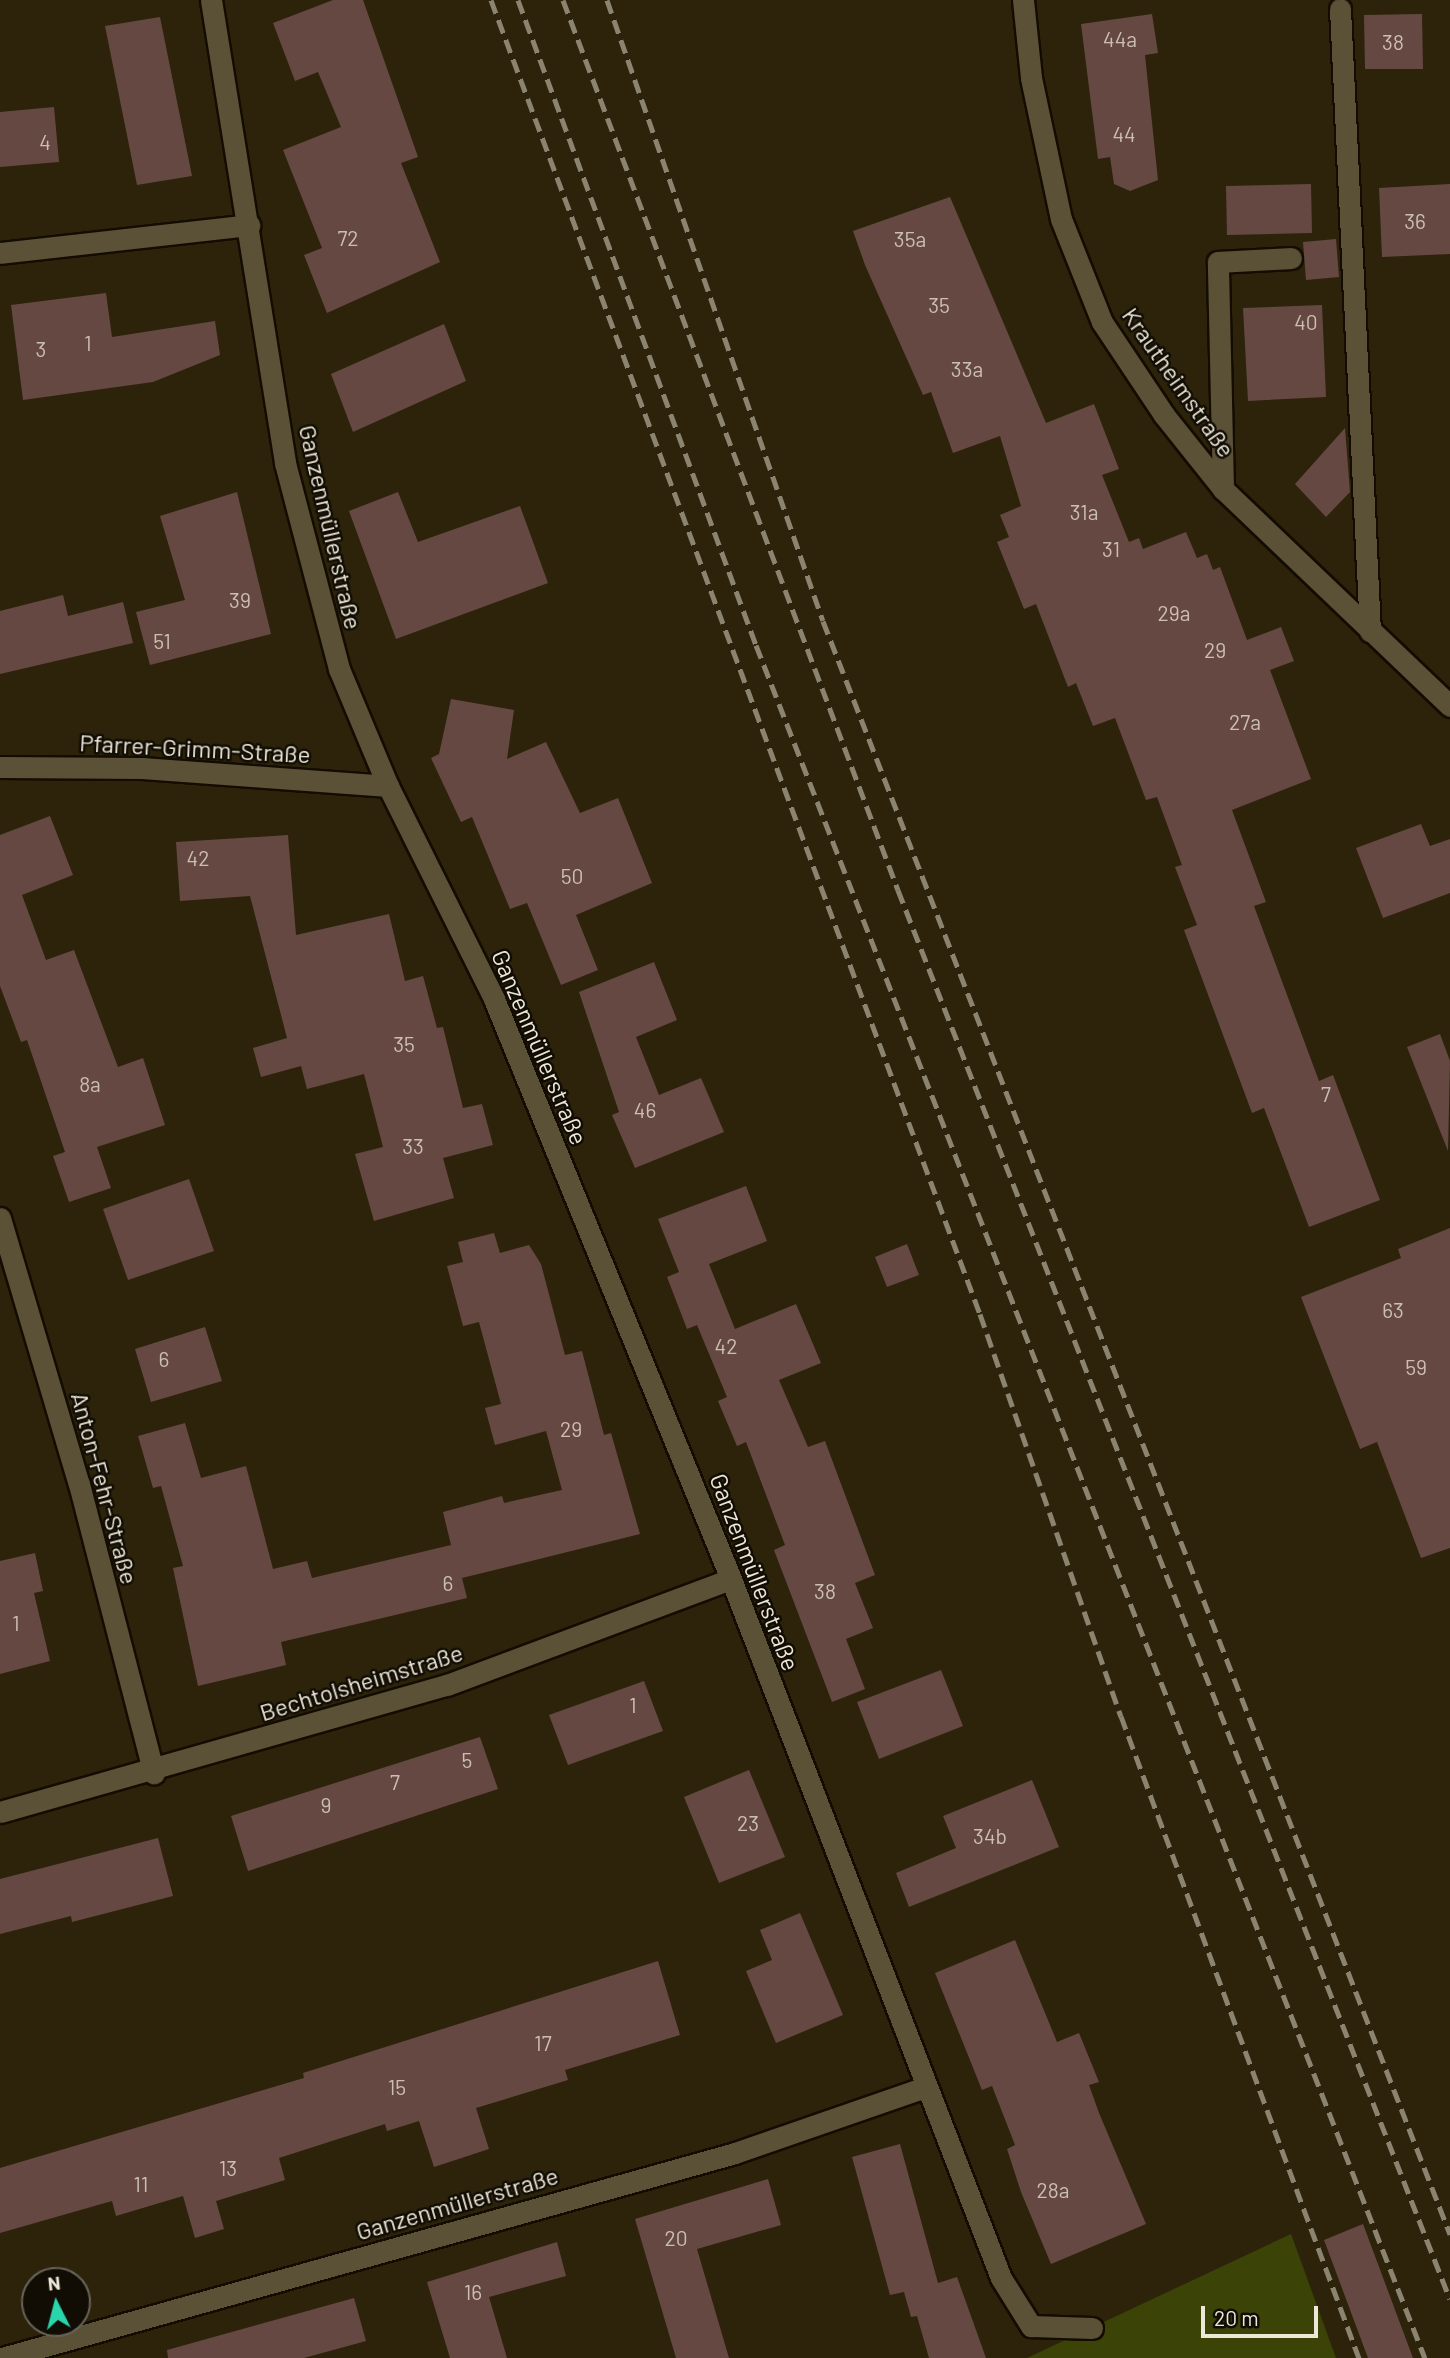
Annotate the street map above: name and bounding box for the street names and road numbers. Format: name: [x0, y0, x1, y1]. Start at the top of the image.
street label: Krautheimstraße: [1117, 302, 1241, 462]
street label: Ganzenmüllerstraße: [293, 422, 369, 632]
street label: Pfarrer-Grimm-Straße: [79, 728, 311, 768]
street label: Ganzenmüllerstraße: [486, 945, 594, 1149]
street label: Anton-Fehr-Straße: [66, 1389, 144, 1587]
street label: Ganzenmüllerstraße: [704, 1469, 806, 1675]
street label: Bechtolsheimstraße: [256, 1637, 466, 1727]
street label: Ganzenmüllerstraße: [353, 2160, 561, 2246]

